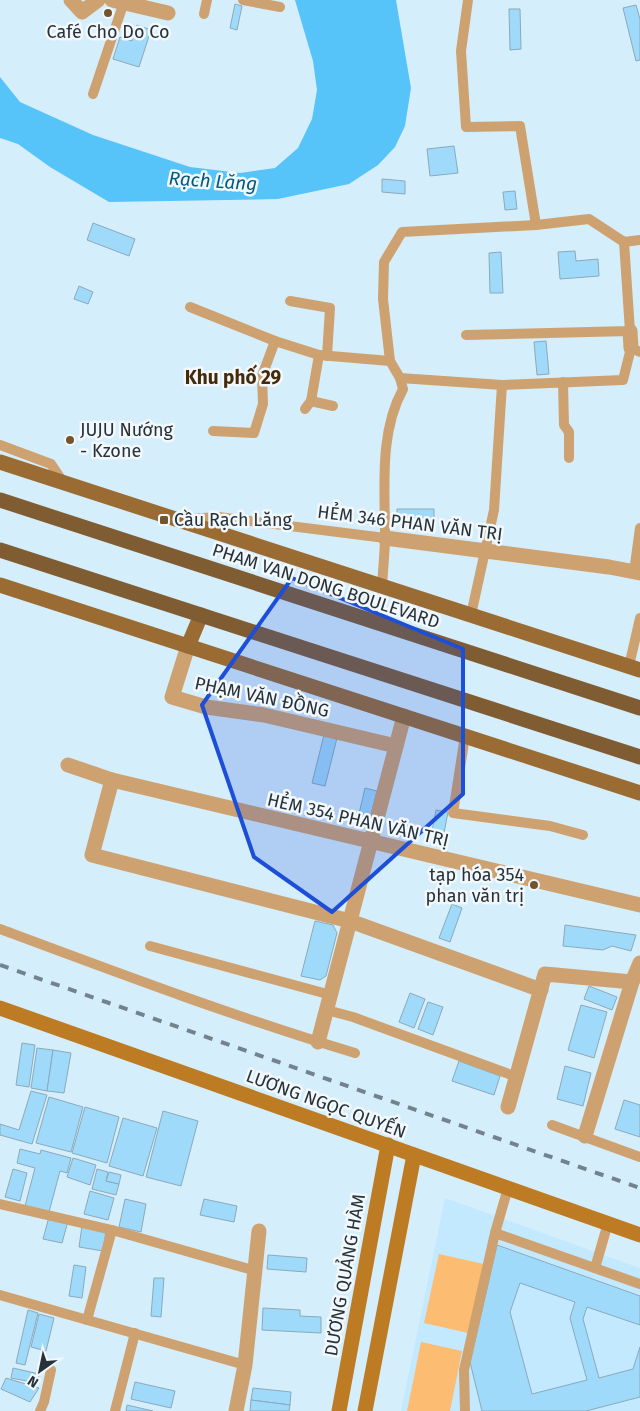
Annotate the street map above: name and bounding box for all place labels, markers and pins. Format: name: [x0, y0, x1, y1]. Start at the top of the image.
marker: Café Cho Do Co: [102, 7, 114, 19]
place label: Café Cho Do Co: [47, 21, 169, 43]
place label: JUJU Nướng - Kzone: [80, 419, 174, 462]
marker: JUJU Nướng - Kzone: [64, 434, 76, 446]
place label: Cầu Rạch Lăng: [174, 509, 292, 531]
marker: Cầu Rạch Lăng: [158, 514, 170, 526]
place label: tạp hóa 354 phan văn trị: [425, 864, 524, 907]
marker: tạp hóa 354 phan văn trị: [528, 879, 540, 891]

